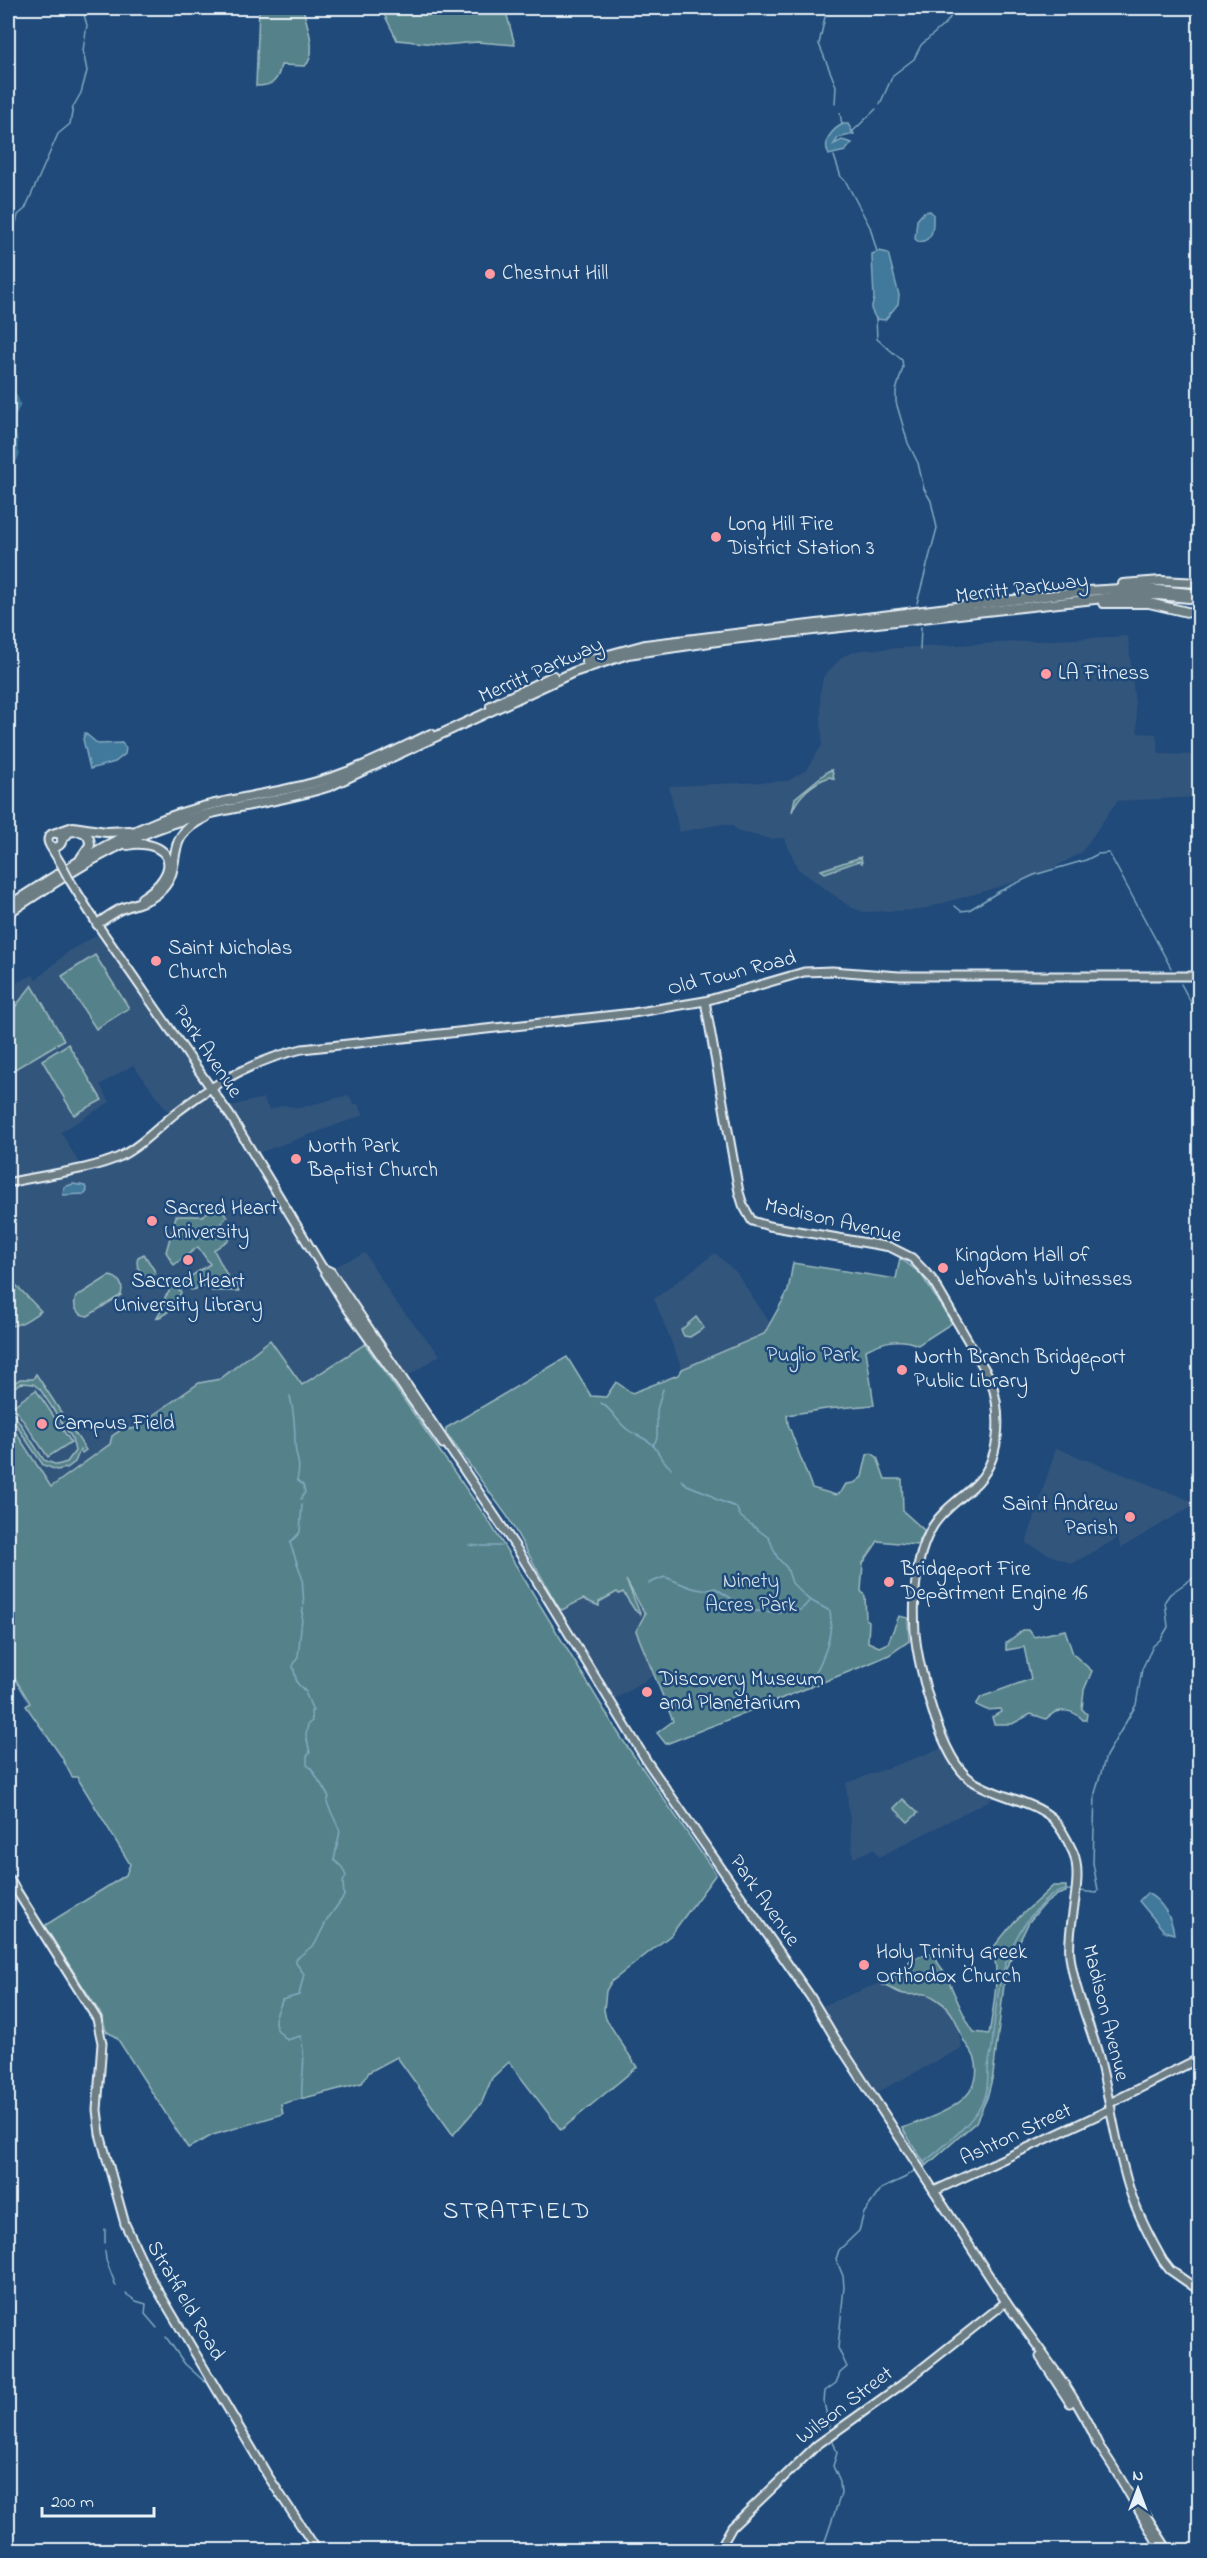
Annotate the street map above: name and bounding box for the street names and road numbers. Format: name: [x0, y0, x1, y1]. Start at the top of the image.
street label: Merritt Parkway: [954, 566, 1090, 614]
street label: Merritt Parkway: [474, 630, 609, 714]
street label: Old Town Road: [665, 943, 800, 1004]
street label: Park Avenue: [165, 1000, 249, 1105]
street label: Madison Avenue: [762, 1191, 905, 1251]
street label: Park Avenue: [721, 1849, 807, 1953]
street label: Madison Avenue: [1074, 1942, 1137, 2085]
street label: Ashton Street: [955, 2096, 1077, 2174]
street label: Stratfield Road: [138, 2235, 232, 2367]
street label: Wilson Street: [790, 2359, 900, 2453]

